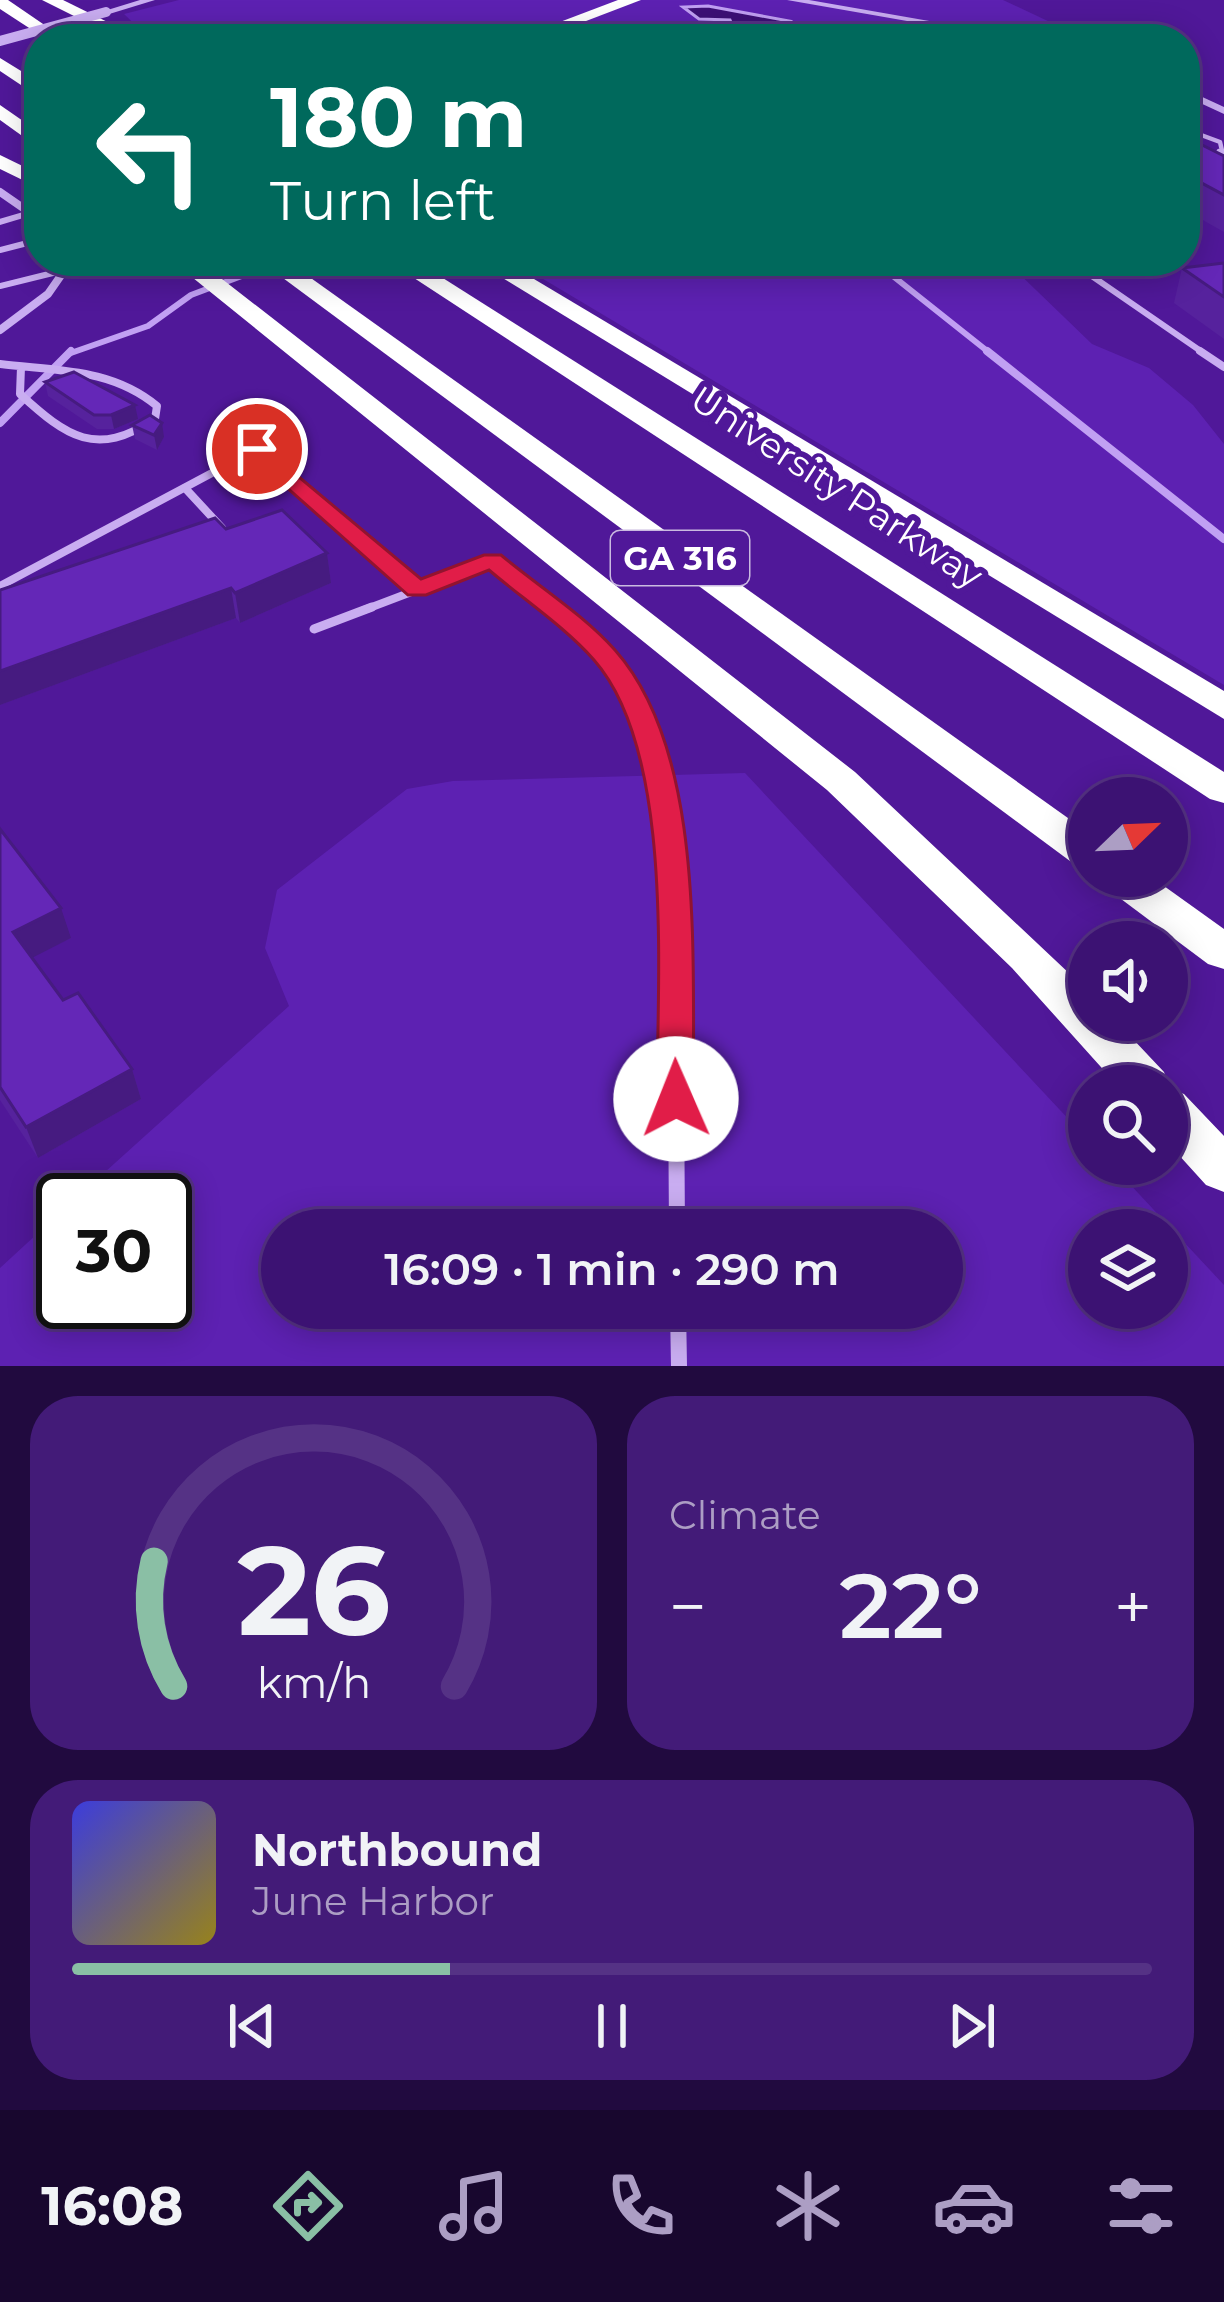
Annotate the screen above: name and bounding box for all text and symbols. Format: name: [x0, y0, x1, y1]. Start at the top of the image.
text: 180 m: [270, 66, 527, 168]
icon: left: [72, 72, 228, 228]
text: Turn left: [270, 168, 496, 234]
street label: University Parkway: [683, 376, 992, 598]
pin: [206, 398, 308, 500]
icon: arrive: [224, 416, 290, 482]
road number: GA 316: [611, 531, 749, 585]
north arrow: [1068, 777, 1188, 897]
map controls: [1068, 777, 1188, 1329]
button: sound: [1068, 921, 1188, 1041]
position arrow: [613, 1036, 739, 1162]
button: search: [1068, 1065, 1188, 1185]
speed limit sign: 30: [36, 1173, 192, 1329]
button: layers: [1068, 1209, 1188, 1329]
text: 16:09 · 1 min · 290 m: [384, 1241, 840, 1296]
text: Climate: [669, 1491, 821, 1539]
text: 26: [237, 1514, 390, 1666]
text: 22°: [839, 1551, 982, 1661]
text: −: [669, 1566, 707, 1647]
text: +: [1114, 1566, 1152, 1647]
text: km/h: [256, 1656, 371, 1709]
text: Northbound: [252, 1822, 542, 1877]
text: June Harbor: [252, 1877, 494, 1925]
icon: previous: [219, 1993, 285, 2059]
icon: pause: [579, 1993, 645, 2059]
icon: next: [939, 1993, 1005, 2059]
icon: directions: [266, 2164, 350, 2248]
icon: music: [432, 2164, 516, 2248]
icon: phone: [599, 2164, 683, 2248]
icon: climate: [766, 2164, 850, 2248]
icon: car: [932, 2164, 1016, 2248]
icon: filters: [1099, 2164, 1183, 2248]
text: 16:08: [41, 2173, 183, 2239]

